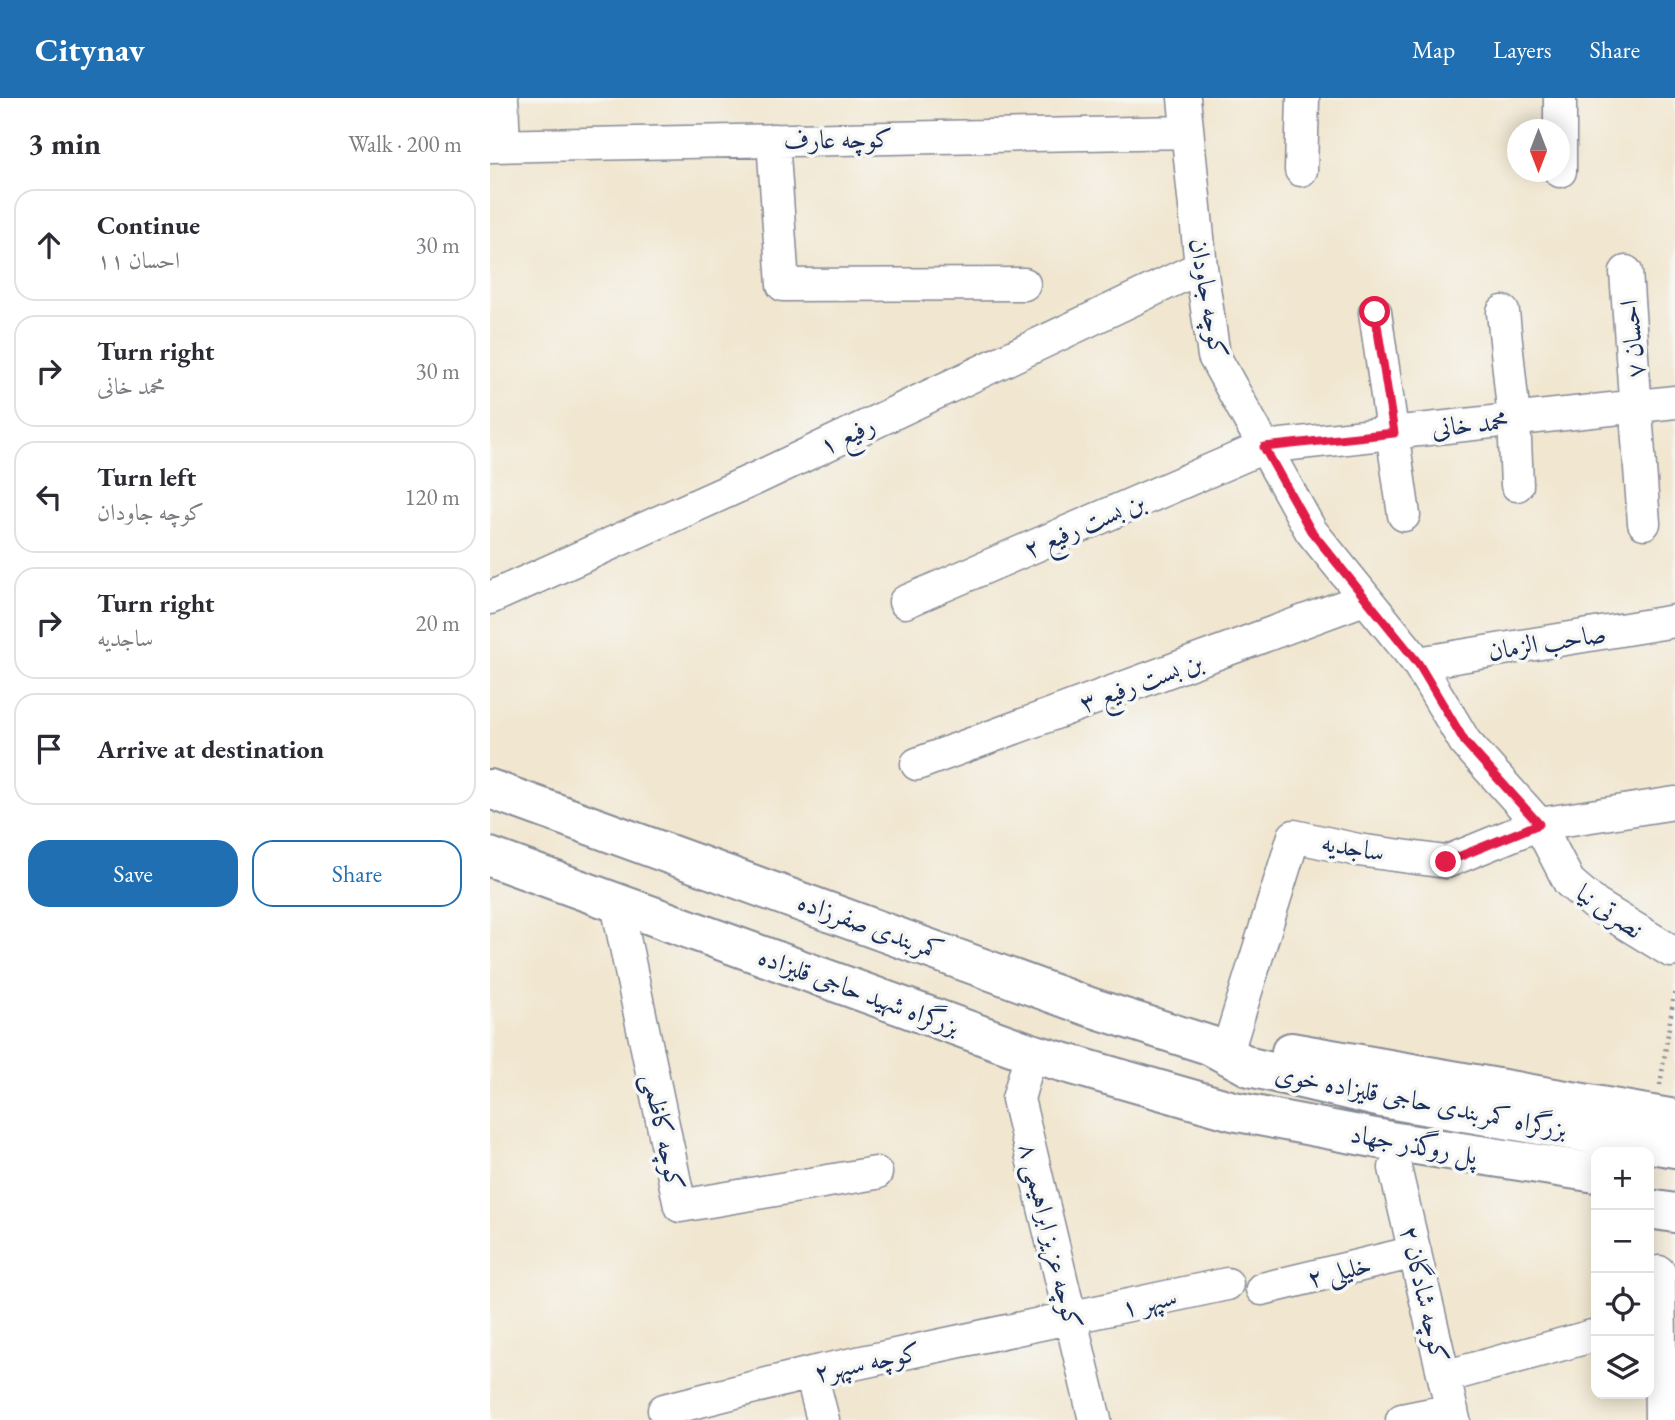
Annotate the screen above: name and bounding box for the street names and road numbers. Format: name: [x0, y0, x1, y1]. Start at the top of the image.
street label: کوچه عارف: [783, 121, 893, 158]
street label: کوچه جاودان: [1181, 235, 1236, 361]
street label: احسان ۷: [1612, 298, 1652, 380]
street label: محمد خانی: [1430, 403, 1510, 445]
street label: رفیع ۱: [814, 407, 883, 469]
street label: بن بست رفیع ۲: [1018, 484, 1153, 572]
street label: صاحب الزمان: [1486, 616, 1608, 668]
street label: بن بست رفیع ۳: [1075, 644, 1210, 727]
street label: ساجدیه: [1319, 825, 1387, 869]
street label: نصرتی نیا: [1570, 876, 1650, 946]
street label: کمربندی صفرزاده: [793, 884, 949, 968]
street label: بزرگراه شهید حاجی قلیزاده: [754, 939, 965, 1043]
street label: بزرگراه کمربندی حاجی قلیزاده خوی: [1272, 1056, 1570, 1146]
street label: کوچه کاظمی: [634, 1070, 693, 1194]
street label: پل روگذر جهاد: [1347, 1115, 1481, 1174]
street label: ۸ کوچه عزیز ابراهیمی: [1010, 1139, 1091, 1333]
street label: کوچه شادگان ۲: [1392, 1222, 1457, 1366]
street label: خلیلی ۲: [1303, 1247, 1375, 1297]
street label: سپهر ۱: [1118, 1279, 1180, 1326]
street label: کوچه سپهر۲: [811, 1334, 923, 1391]

